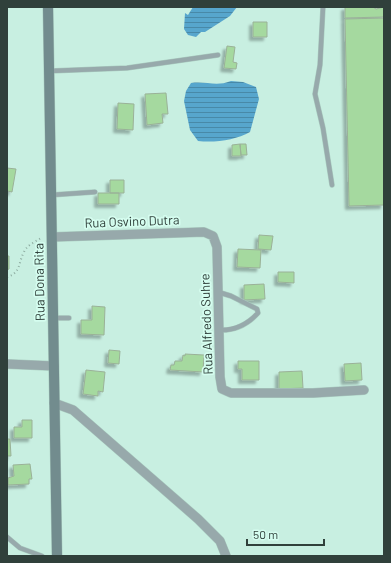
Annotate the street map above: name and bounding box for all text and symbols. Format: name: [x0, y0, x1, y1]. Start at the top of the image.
street label: Rua Osvino Dutra: [84, 211, 180, 231]
street label: Rua Dona Rita: [30, 243, 48, 321]
street label: Rua Alfredo Suhre: [196, 273, 216, 375]
scale bar: [247, 521, 324, 547]
text: 50 m: [253, 527, 278, 541]

